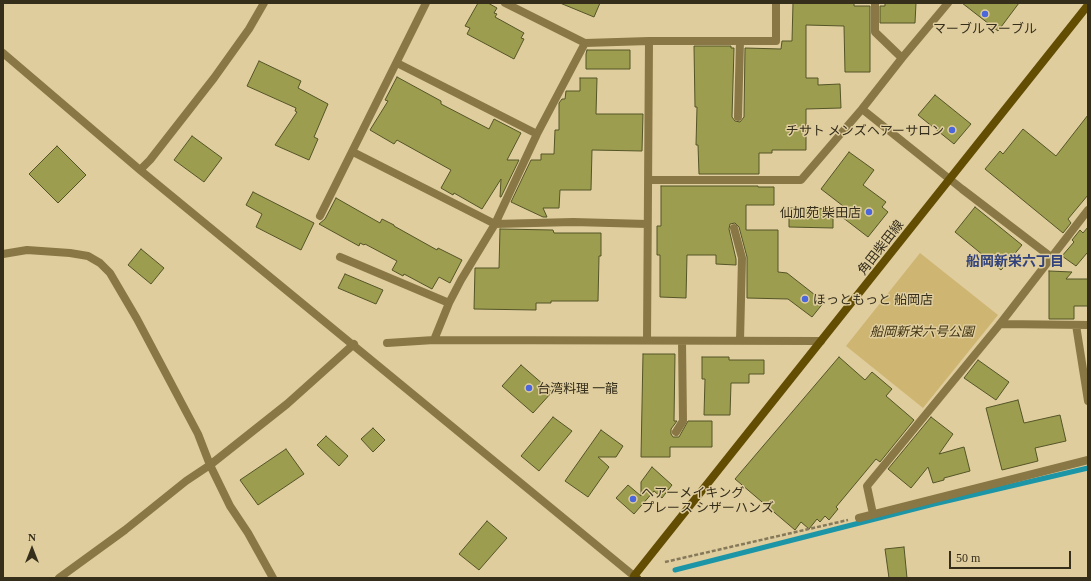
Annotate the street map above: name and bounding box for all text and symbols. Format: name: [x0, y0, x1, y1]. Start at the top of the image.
marker: マーブルマーブル: [980, 9, 990, 19]
place label: マーブルマーブル: [933, 20, 1037, 36]
place label: チサト メンズヘアーサロン: [786, 122, 944, 138]
marker: チサト メンズヘアーサロン: [947, 125, 957, 135]
place label: 仙加苑 柴田店: [780, 204, 861, 220]
marker: 仙加苑 柴田店: [864, 207, 874, 217]
street label: 角田柴田線: [854, 217, 906, 277]
district label: 船岡新栄六丁目: [966, 253, 1064, 269]
place label: ほっともっと 船岡店: [813, 291, 933, 307]
marker: ほっともっと 船岡店: [800, 294, 810, 304]
park label: 船岡新栄六号公園: [870, 323, 974, 339]
place label: 台湾料理 一龍: [537, 380, 618, 396]
marker: 台湾料理 一龍: [524, 383, 534, 393]
place label: ヘアーメイキング プレース シザーハンズ: [641, 484, 774, 515]
marker: ヘアーメイキング プレース シザーハンズ: [628, 494, 638, 504]
north arrow: [12, 529, 52, 569]
text: N: [28, 531, 36, 543]
scale bar: [951, 543, 1073, 569]
text: 50 m: [956, 551, 980, 565]

